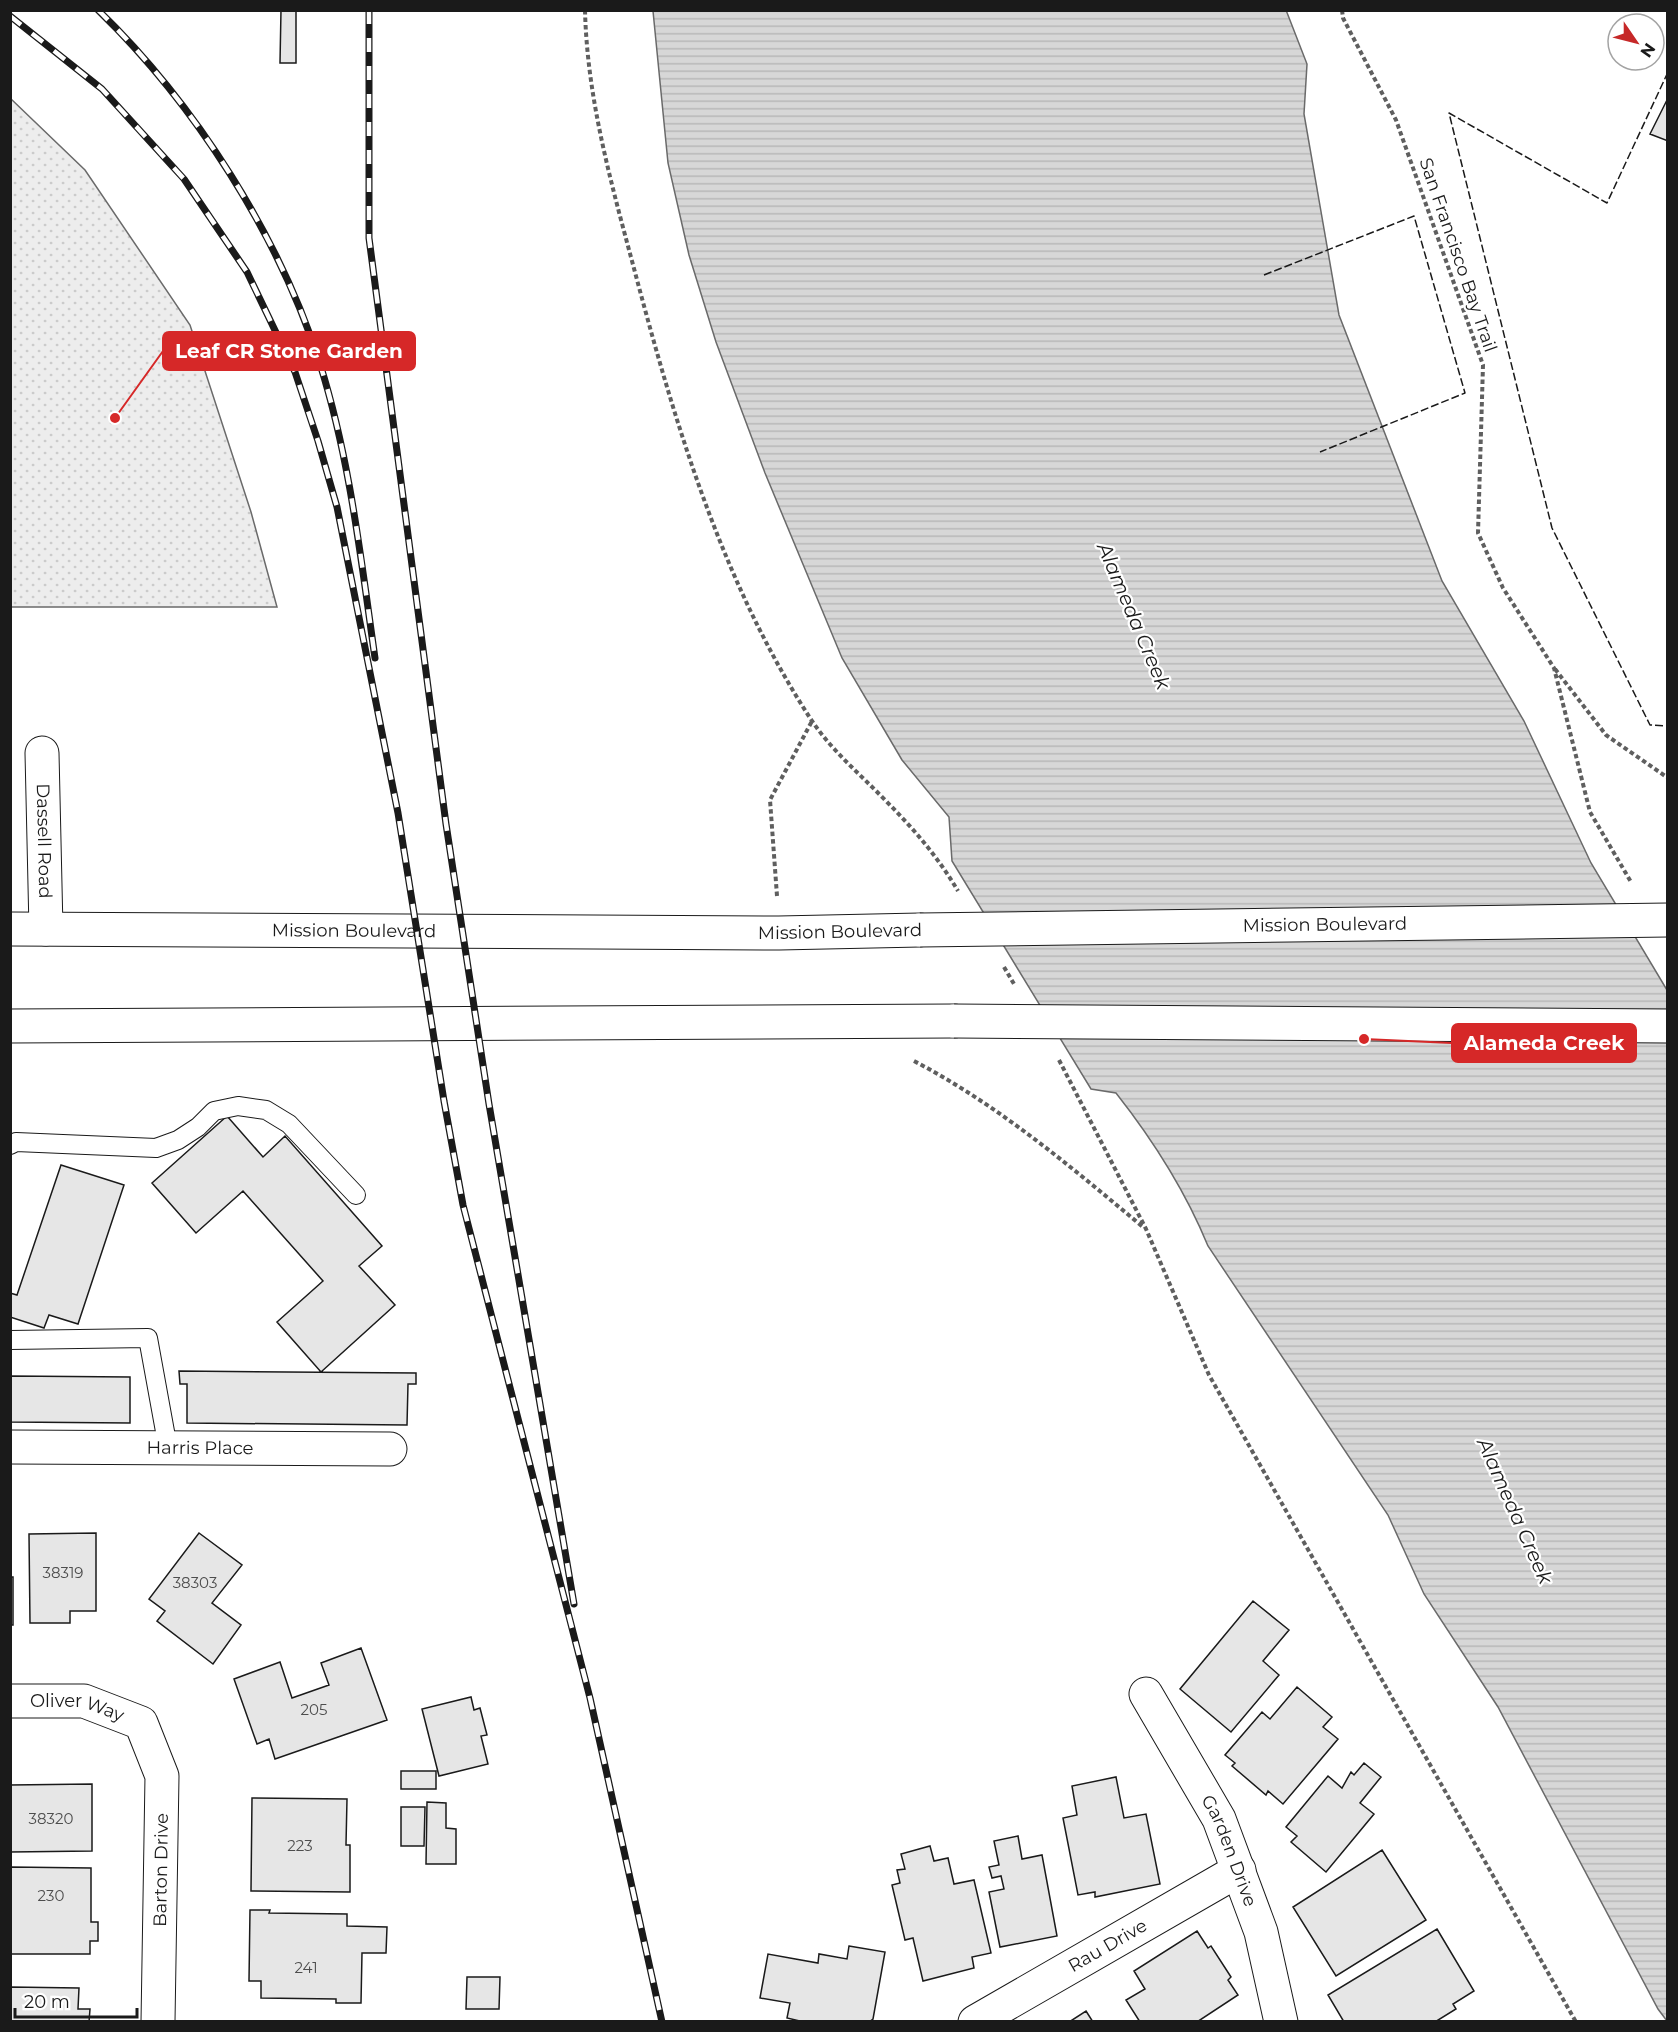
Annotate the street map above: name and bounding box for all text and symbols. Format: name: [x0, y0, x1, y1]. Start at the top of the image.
north arrow: [1606, 12, 1666, 72]
text: N: [1636, 40, 1659, 61]
street label: San Francisco Bay Trail: [1414, 155, 1502, 355]
callout: Leaf CR Stone Garden: [163, 332, 415, 370]
text: Leaf CR Stone Garden: [175, 339, 403, 363]
water label: Alameda Creek: [1092, 538, 1176, 694]
street label: Dassell Road: [32, 783, 56, 899]
street label: Mission Boulevard: [1243, 912, 1407, 937]
street label: Mission Boulevard: [272, 919, 436, 942]
street label: Mission Boulevard: [758, 919, 922, 944]
callout: Alameda Creek: [1452, 1024, 1636, 1062]
text: Alameda Creek: [1463, 1031, 1625, 1055]
water label: Alameda Creek: [1472, 1433, 1558, 1589]
street label: Harris Place: [146, 1437, 254, 1459]
house number: 38319: [42, 1563, 84, 1582]
house number: 38303: [173, 1573, 217, 1592]
street label: Oliver Way: [30, 1690, 127, 1727]
house number: 205: [301, 1700, 327, 1719]
street label: Garden Drive: [1196, 1791, 1262, 1910]
house number: 38320: [29, 1809, 73, 1828]
street label: Barton Drive: [149, 1813, 173, 1927]
house number: 223: [287, 1836, 313, 1855]
house number: 230: [38, 1886, 65, 1905]
street label: Rau Drive: [1064, 1914, 1151, 1977]
house number: 241: [294, 1958, 318, 1977]
scale bar: [15, 1981, 136, 2019]
text: 20 m: [24, 1991, 70, 2013]

